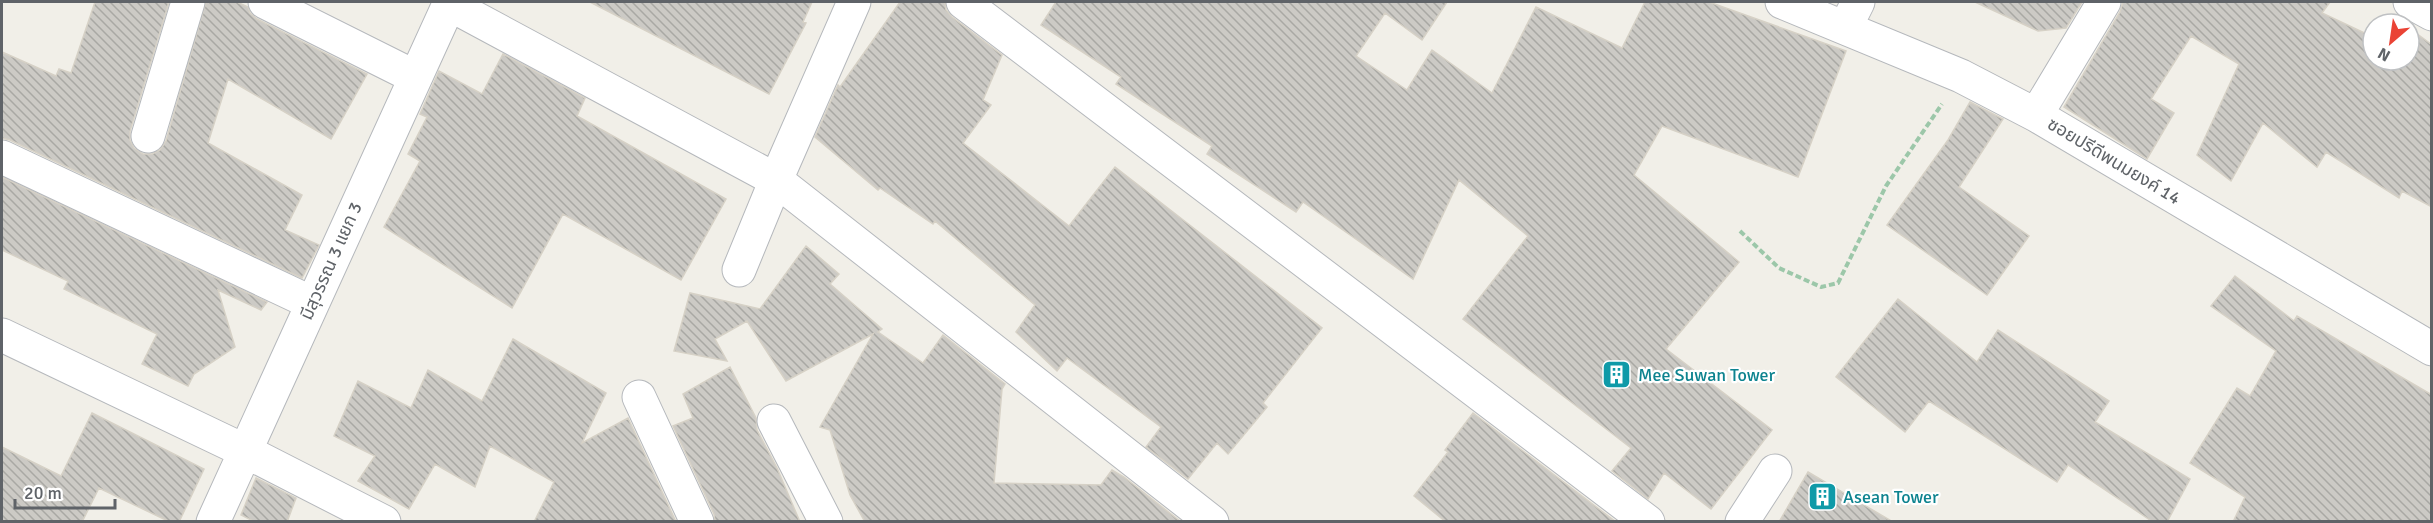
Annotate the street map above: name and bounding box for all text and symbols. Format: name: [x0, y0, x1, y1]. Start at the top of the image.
north arrow: [2361, 12, 2421, 72]
text: N: [2374, 43, 2394, 66]
street label: ซอยปรีดีพนมยงค์ 14: [2044, 113, 2185, 210]
street label: มีสุวรรณ 3 แยก 3: [295, 199, 367, 323]
building icon: Mee Suwan Tower: [1601, 359, 1633, 391]
place label: Mee Suwan Tower: [1638, 364, 1775, 386]
scale bar: [15, 472, 116, 510]
building icon: Asean Tower: [1806, 481, 1838, 513]
text: 20 m: [24, 482, 62, 504]
place label: Asean Tower: [1843, 486, 1939, 508]

